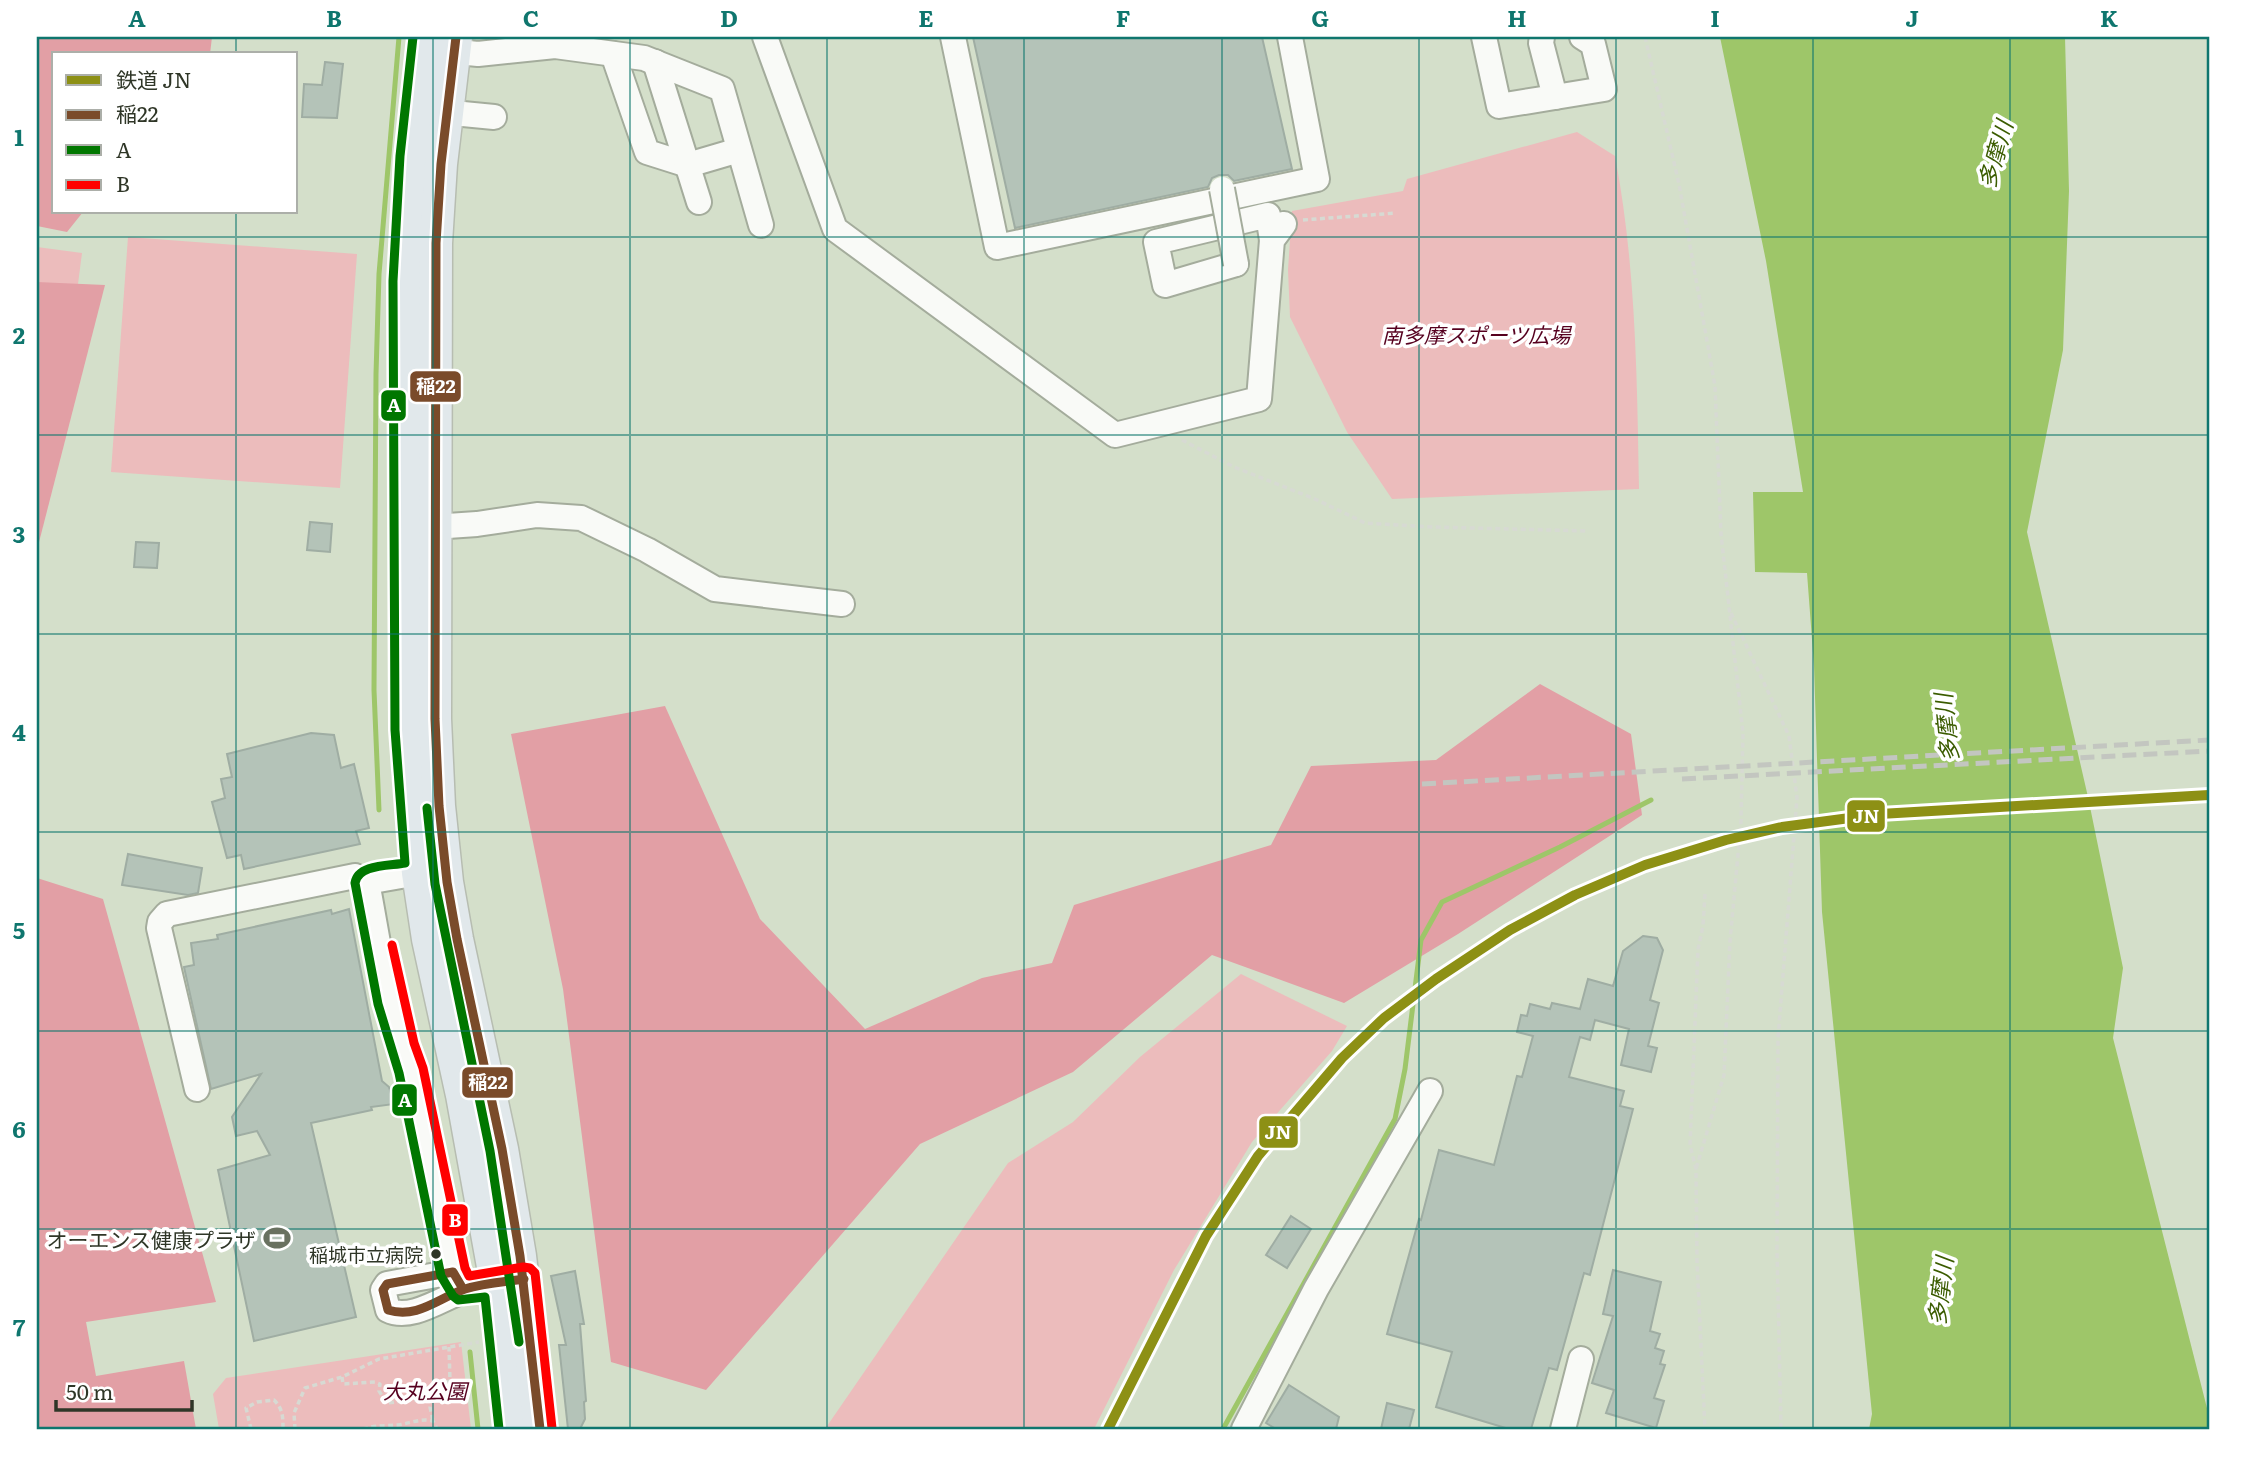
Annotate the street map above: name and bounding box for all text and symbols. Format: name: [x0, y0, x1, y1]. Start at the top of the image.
text: A: [128, 0, 146, 34]
text: B: [326, 0, 342, 34]
text: C: [523, 0, 539, 34]
text: D: [720, 0, 738, 34]
text: E: [918, 0, 934, 34]
text: F: [1116, 0, 1131, 34]
text: G: [1311, 0, 1329, 34]
text: H: [1507, 0, 1527, 34]
text: I: [1710, 0, 1720, 34]
text: J: [1905, 0, 1919, 34]
text: K: [2100, 0, 2118, 34]
legend: [52, 52, 298, 214]
text: 鉄道 JN: [116, 63, 191, 94]
text: 稲22: [116, 97, 158, 128]
water label: 多摩川: [1968, 113, 2021, 192]
text: 1: [14, 119, 24, 153]
text: A: [116, 133, 132, 164]
text: B: [116, 167, 130, 198]
text: 2: [13, 317, 25, 351]
park label: 南多摩スポーツ広場: [1382, 318, 1572, 349]
line badge: 稲22: [409, 370, 462, 403]
text: 稲22: [416, 371, 456, 399]
line badge: A: [380, 389, 407, 422]
text: A: [387, 390, 402, 418]
text: 3: [13, 516, 25, 550]
water label: 多摩川: [1924, 689, 1966, 764]
text: 4: [12, 714, 26, 748]
line badge: JN: [1846, 799, 1886, 833]
text: JN: [1853, 801, 1879, 829]
text: 5: [13, 912, 25, 946]
line badge: 稲22: [461, 1066, 514, 1099]
text: 稲22: [468, 1067, 508, 1095]
line badge: A: [391, 1083, 418, 1117]
text: A: [398, 1085, 413, 1113]
text: 6: [12, 1111, 26, 1145]
line badge: JN: [1258, 1115, 1299, 1149]
text: JN: [1265, 1117, 1291, 1145]
line badge: B: [441, 1203, 469, 1237]
text: B: [448, 1205, 462, 1233]
place label: オーエンス健康プラザ: [46, 1223, 256, 1254]
sports icon: オーエンス健康プラザ: [262, 1223, 292, 1253]
place label: 稲城市立病院: [309, 1240, 423, 1268]
marker: 稲城市立病院: [429, 1247, 443, 1261]
water label: 多摩川: [1918, 1252, 1960, 1327]
text: 7: [13, 1309, 26, 1343]
scale bar: [56, 1368, 192, 1412]
park label: 大丸公園: [383, 1374, 470, 1405]
text: 50 m: [66, 1375, 113, 1406]

